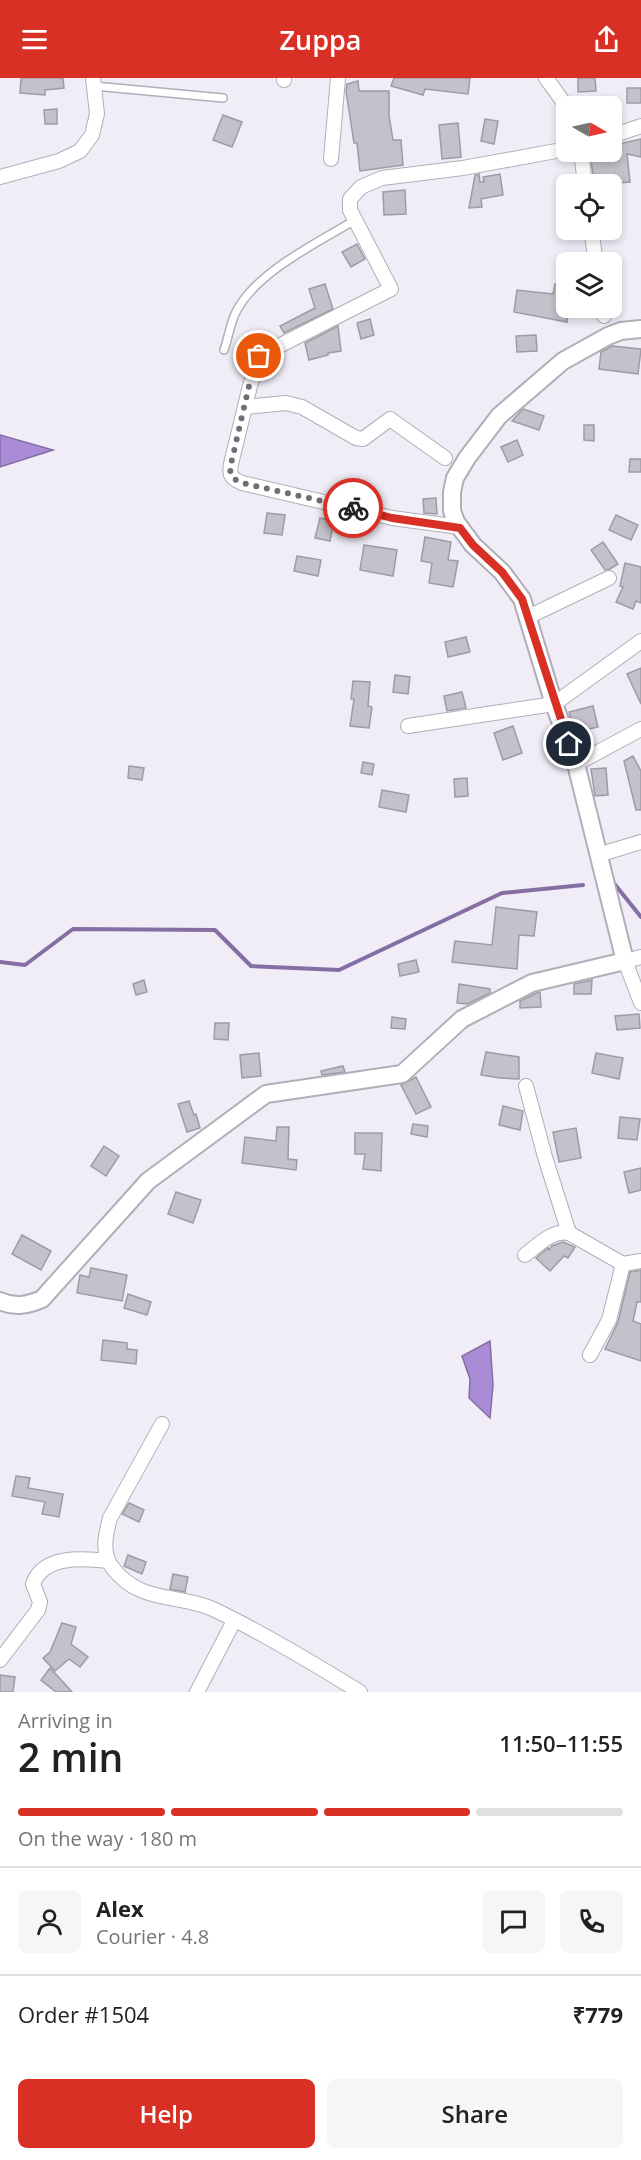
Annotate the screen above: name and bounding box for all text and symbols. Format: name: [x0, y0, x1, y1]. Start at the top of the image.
text: Zuppa: [280, 21, 361, 58]
icon: menu: [18, 23, 51, 56]
icon: share: [590, 23, 623, 56]
north arrow: [556, 96, 622, 162]
map controls: [556, 96, 622, 318]
button: locate: [556, 174, 622, 240]
button: layers: [556, 252, 622, 318]
pin: [233, 330, 284, 381]
icon: bag: [242, 339, 275, 372]
courier: [323, 478, 383, 538]
icon: bike: [337, 492, 370, 525]
pin: [543, 718, 594, 769]
icon: home: [552, 727, 585, 760]
text: Arriving in: [18, 1707, 113, 1734]
text: 11:50–11:55: [499, 1728, 623, 1758]
text: 2 min: [18, 1730, 123, 1783]
text: On the way · 180 m: [18, 1825, 197, 1852]
button: person: [18, 1890, 81, 1953]
button: chat: [482, 1890, 545, 1953]
button: phone: [560, 1890, 623, 1953]
text: Alex: [96, 1893, 144, 1923]
text: Courier · 4.8: [96, 1923, 209, 1950]
text: Order #1504: [18, 1999, 149, 2029]
text: ₹779: [573, 1999, 623, 2029]
button: Help: [18, 2079, 315, 2148]
button: Share: [327, 2079, 623, 2148]

